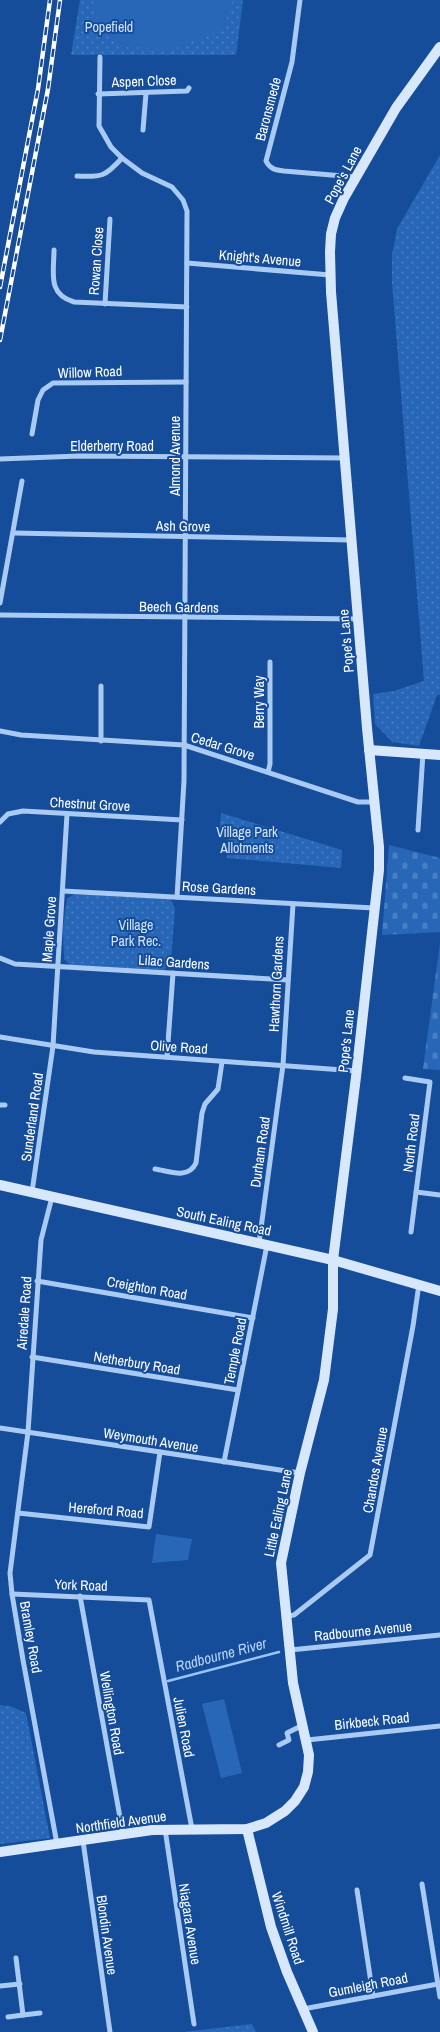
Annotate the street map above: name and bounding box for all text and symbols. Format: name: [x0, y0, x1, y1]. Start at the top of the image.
park label: Popefield: [85, 18, 133, 36]
street label: Aspen Close: [110, 71, 177, 91]
street label: Baronsmede: [251, 75, 285, 143]
street label: Pope's Lane: [320, 143, 366, 207]
street label: Rowan Close: [85, 226, 107, 296]
street label: Knight's Avenue: [218, 245, 302, 271]
street label: Willow Road: [57, 362, 123, 382]
street label: Almond Avenue: [166, 416, 184, 497]
street label: Elderberry Road: [70, 437, 154, 455]
street label: Ash Grove: [155, 517, 210, 535]
street label: Beech Gardens: [139, 597, 219, 617]
street label: Pope's Lane: [334, 609, 358, 673]
street label: Berry Way: [250, 675, 268, 729]
street label: Cedar Grove: [189, 728, 257, 764]
street label: Chestnut Grove: [49, 793, 131, 815]
park label: Village Park Allotments: [216, 823, 278, 857]
street label: Rose Gardens: [182, 877, 257, 899]
street label: Maple Grove: [38, 896, 60, 962]
park label: Village Park Rec.: [111, 916, 161, 950]
street label: Hawthorn Gardens: [264, 935, 288, 1033]
street label: Lilac Gardens: [138, 951, 211, 973]
street label: Pope's Lane: [334, 1008, 358, 1074]
street label: Olive Road: [150, 1036, 208, 1058]
street label: Sunderland Road: [17, 1072, 47, 1162]
street label: North Road: [398, 1113, 424, 1173]
street label: Durham Road: [246, 1115, 274, 1189]
street label: South Ealing Road: [175, 1202, 273, 1240]
street label: Creighton Road: [106, 1272, 188, 1304]
street label: Airedale Road: [12, 1276, 36, 1351]
street label: Temple Road: [220, 1316, 250, 1386]
street label: Netherbury Road: [92, 1347, 182, 1379]
street label: Weymouth Avenue: [102, 1424, 200, 1456]
street label: Chandos Avenue: [359, 1425, 391, 1515]
street label: Little Ealing Lane: [260, 1467, 296, 1559]
street label: Hereford Road: [68, 1498, 144, 1522]
street label: York Road: [54, 1575, 108, 1595]
street label: Bramley Road: [16, 1600, 46, 1674]
street label: Radbourne Avenue: [313, 1617, 413, 1645]
water label: Radbourne River: [173, 1632, 270, 1677]
street label: Wellington Road: [96, 1670, 128, 1756]
street label: Julien Road: [169, 1695, 199, 1759]
street label: Birkbeck Road: [334, 1708, 410, 1734]
street label: Northfield Avenue: [75, 1807, 167, 1837]
street label: Niagara Avenue: [175, 1882, 205, 1966]
street label: Windmill Road: [268, 1889, 308, 1967]
street label: Blondin Avenue: [93, 1894, 121, 1976]
street label: Gumleigh Road: [327, 1968, 409, 2002]

